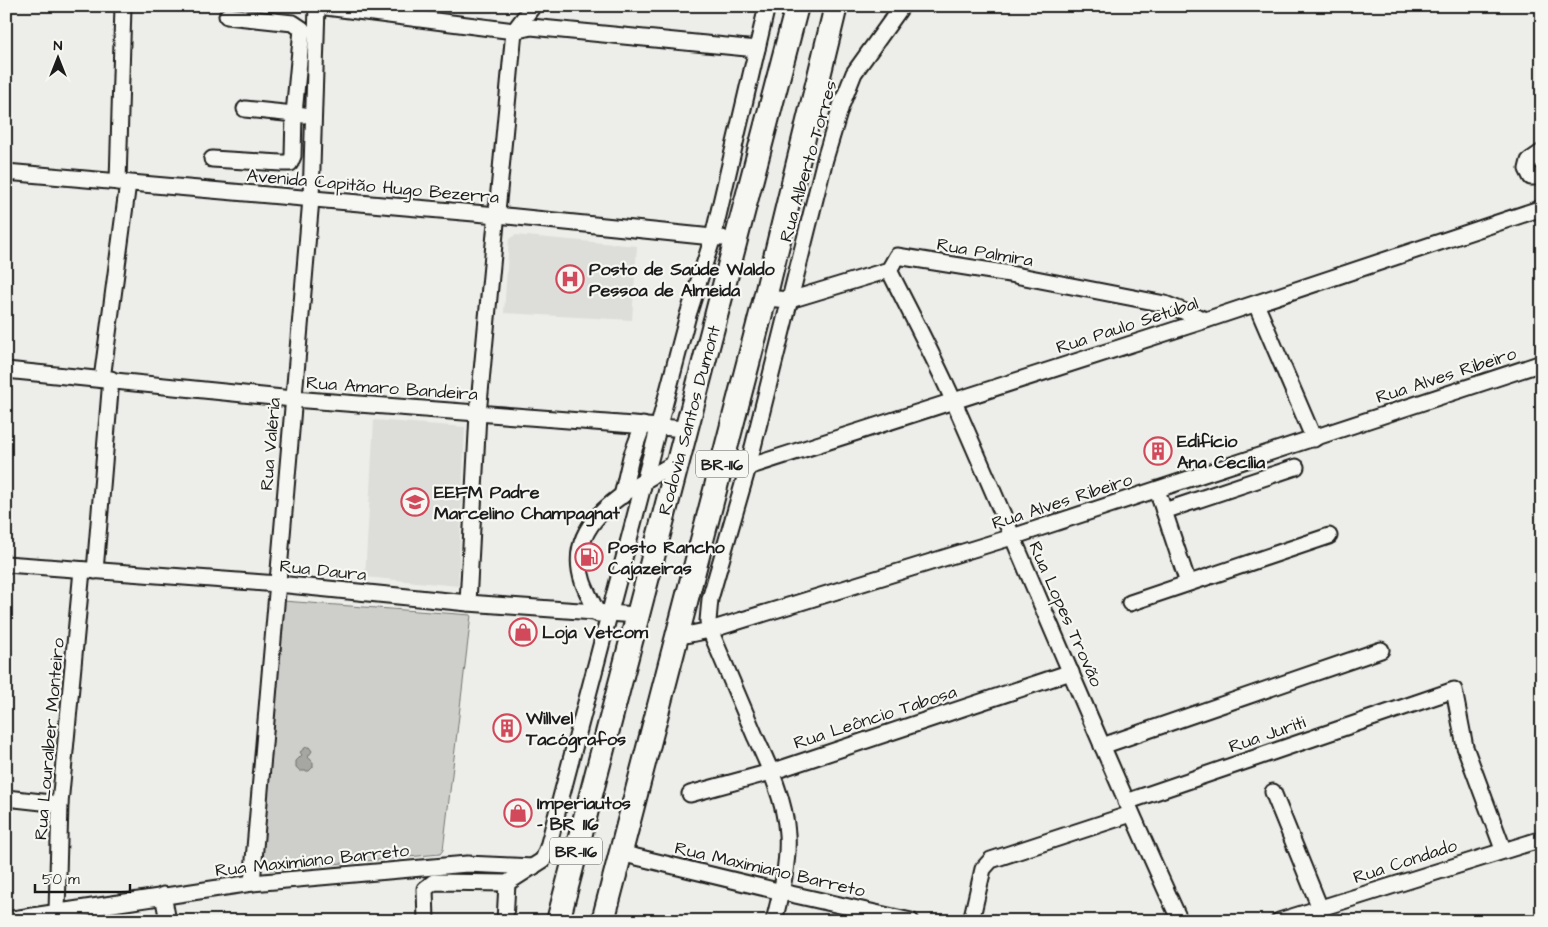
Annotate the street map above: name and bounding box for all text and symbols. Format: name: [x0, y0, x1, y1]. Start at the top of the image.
north arrow: [32, 32, 82, 82]
text: N: [54, 36, 63, 56]
street label: Rua Alberto Torres: [773, 77, 844, 245]
street label: Avenida Capitão Hugo Bezerra: [246, 163, 500, 211]
street label: Rua Palmira: [935, 232, 1035, 273]
place label: Posto de Saúde Waldo Pessoa de Almeida: [589, 257, 776, 303]
hospital icon: Posto de Saúde Waldo Pessoa de Almeida: [555, 264, 585, 294]
street label: Rua Paulo Setúbal: [1053, 291, 1202, 360]
street label: Rodovia Santos Dumont: [652, 322, 727, 518]
street label: Rua Alves Ribeiro: [1373, 341, 1520, 410]
street label: Rua Amaro Bandeira: [305, 370, 479, 407]
street label: Rua Valéria: [254, 397, 287, 492]
place label: Edifício Ana Cecília: [1177, 429, 1266, 475]
building icon: Edifício Ana Cecília: [1143, 436, 1173, 466]
road number: BR-116: [696, 450, 748, 478]
street label: Rua Alves Ribeiro: [989, 467, 1136, 536]
place label: EEFM Padre Marcelino Champagnat: [434, 480, 620, 527]
school or university icon: EEFM Padre Marcelino Champagnat: [400, 487, 430, 517]
place label: Posto Rancho Cajazeiras: [608, 535, 726, 581]
street label: Rua Lopes Trovão: [1022, 537, 1109, 691]
fuel station icon: Posto Rancho Cajazeiras: [574, 542, 604, 572]
street label: Rua Daura: [278, 553, 368, 587]
shop icon: Loja Vetcom: [508, 617, 538, 647]
place label: Loja Vetcom: [542, 620, 649, 645]
street label: Rua Louralber Monteiro: [28, 637, 71, 841]
street label: Rua Leôncio Tabosa: [790, 679, 960, 756]
place label: Willvel Tacógrafos: [525, 706, 626, 753]
street label: Rua Juriti: [1225, 710, 1309, 759]
building icon: Willvel Tacógrafos: [492, 713, 522, 743]
place label: Imperiautos - BR 116: [537, 791, 631, 837]
shop icon: Imperiautos - BR 116: [503, 798, 533, 828]
street label: Rua Condado: [1350, 833, 1460, 890]
street label: Rua Maximiano Barreto: [672, 835, 868, 904]
street label: Rua Maximiano Barreto: [214, 838, 410, 883]
road number: BR-116: [550, 838, 602, 864]
scale bar: [35, 862, 130, 894]
text: 50 m: [42, 869, 80, 890]

